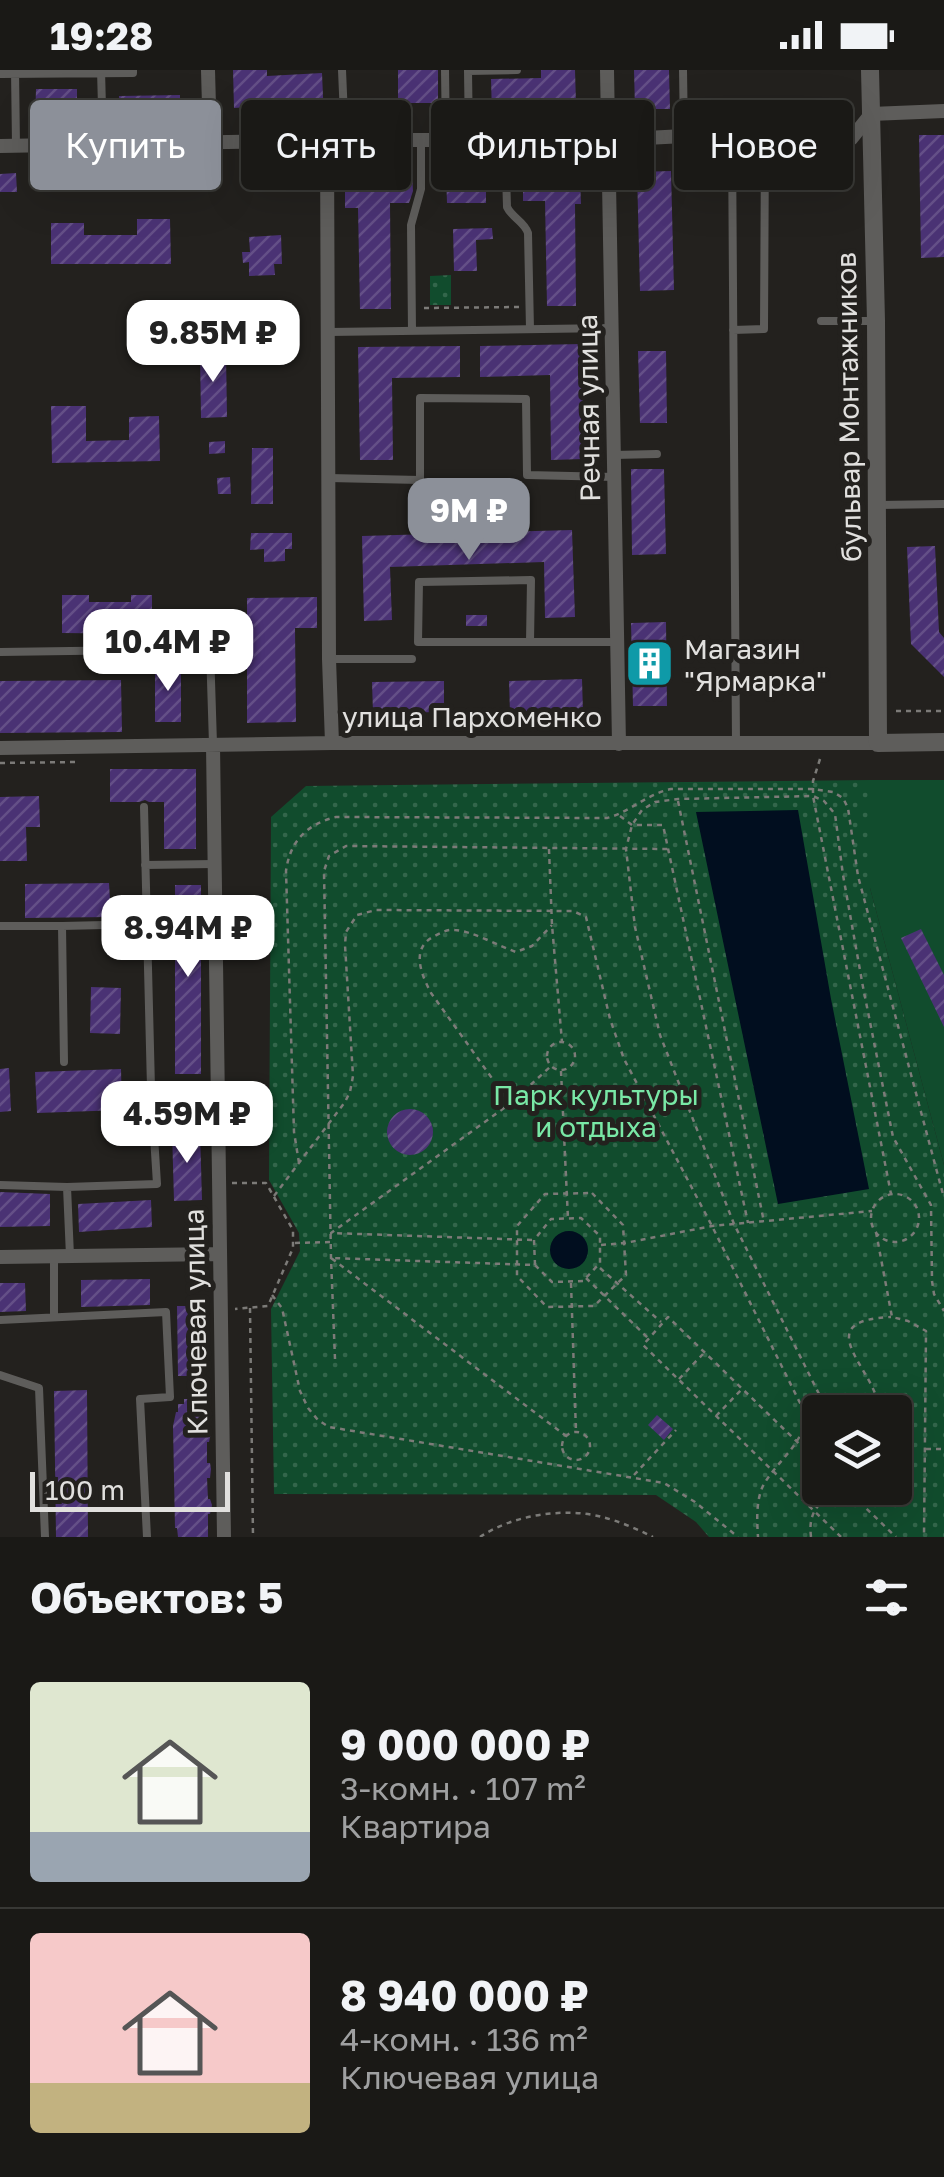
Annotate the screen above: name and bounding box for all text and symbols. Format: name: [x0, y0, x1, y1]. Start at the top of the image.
text: 19:28: [50, 13, 153, 58]
chip: Купить: [30, 100, 221, 190]
chip: Снять: [241, 100, 411, 190]
chip: Фильтры: [431, 100, 654, 190]
chip: Новое: [674, 100, 853, 190]
street label: бульвар Монтажников: [829, 252, 867, 562]
pin: 9.85M ₽: [121, 300, 305, 385]
text: 9.85M ₽: [149, 313, 277, 351]
street label: Речная улица: [570, 314, 606, 502]
pin: 9M ₽: [410, 478, 528, 563]
text: 9M ₽: [430, 491, 508, 529]
pin: 10.4M ₽: [76, 609, 260, 694]
text: 10.4M ₽: [105, 622, 231, 660]
place label: Магазин "Ярмарка": [684, 632, 827, 697]
building icon: Магазин "Ярмарка": [623, 638, 675, 690]
street label: улица Пархоменко: [342, 700, 602, 733]
pin: 8.94M ₽: [96, 895, 280, 980]
text: 8.94M ₽: [123, 908, 253, 946]
park label: Парк культуры и отдыха: [493, 1078, 699, 1143]
pin: 4.59M ₽: [95, 1081, 279, 1166]
text: 4.59M ₽: [123, 1094, 251, 1132]
street label: Ключевая улица: [177, 1208, 213, 1436]
map controls: [802, 1395, 912, 1505]
button: layers: [802, 1395, 912, 1505]
scale bar: [30, 1467, 230, 1512]
text: 100 m: [45, 1473, 125, 1506]
icon: filters: [859, 1570, 914, 1625]
text: Объектов: 5: [30, 1572, 283, 1622]
text: 9 000 000 ₽: [340, 1719, 590, 1769]
icon: home: [110, 1722, 230, 1842]
text: 3-комн. · 107 m²: [340, 1769, 586, 1807]
text: Квартира: [340, 1807, 491, 1845]
text: 8 940 000 ₽: [340, 1970, 589, 2020]
icon: home: [110, 1973, 230, 2093]
text: 4-комн. · 136 m²: [340, 2020, 588, 2058]
text: Ключевая улица: [340, 2058, 599, 2096]

